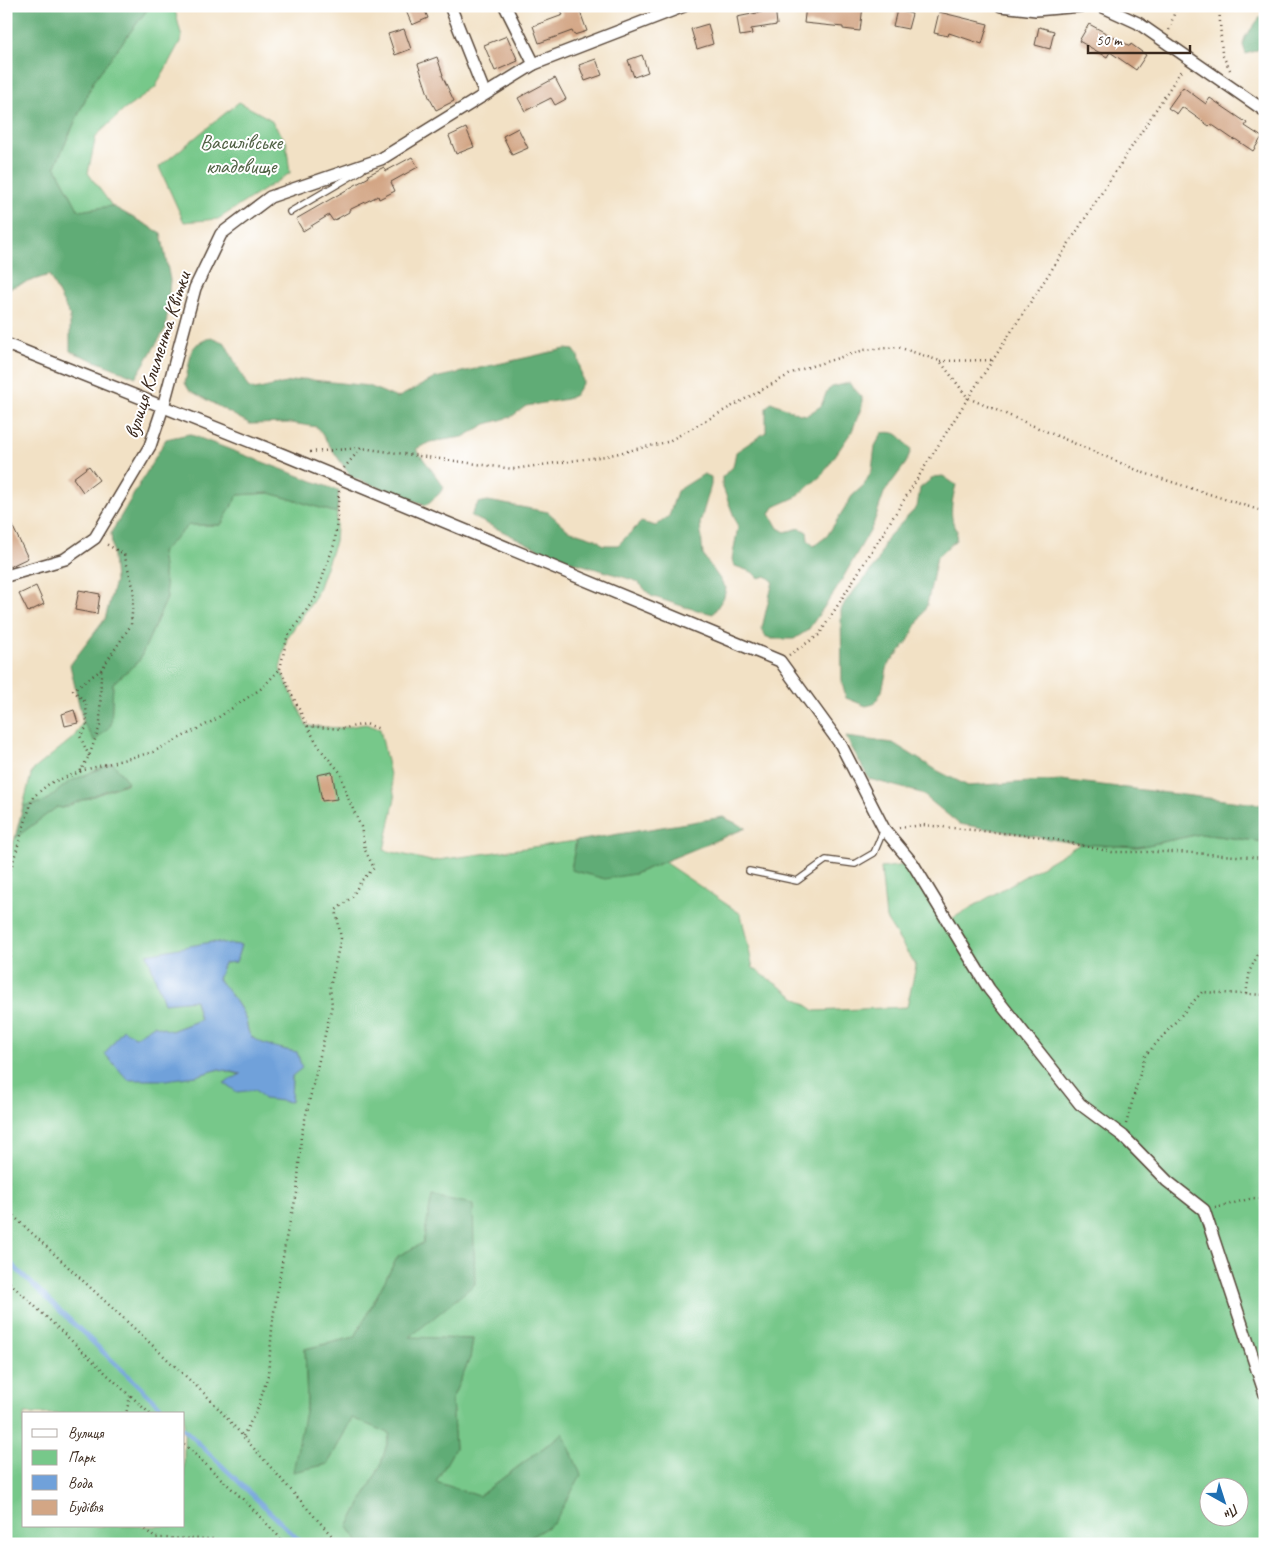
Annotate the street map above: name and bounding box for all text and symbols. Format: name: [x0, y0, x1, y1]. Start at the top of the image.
scale bar: [1088, 22, 1191, 54]
text: 50 m: [1096, 31, 1123, 50]
park label: Василівське кладовище: [200, 129, 284, 179]
street label: вулиця Климента Квітки: [118, 267, 197, 442]
legend: [22, 1412, 185, 1528]
text: Вулиця: [68, 1424, 105, 1443]
text: Парк: [68, 1448, 96, 1467]
text: Вода: [68, 1474, 93, 1493]
north arrow: [1198, 1478, 1248, 1528]
text: Будівля: [68, 1498, 103, 1517]
text: Пн: [1220, 1500, 1243, 1523]

